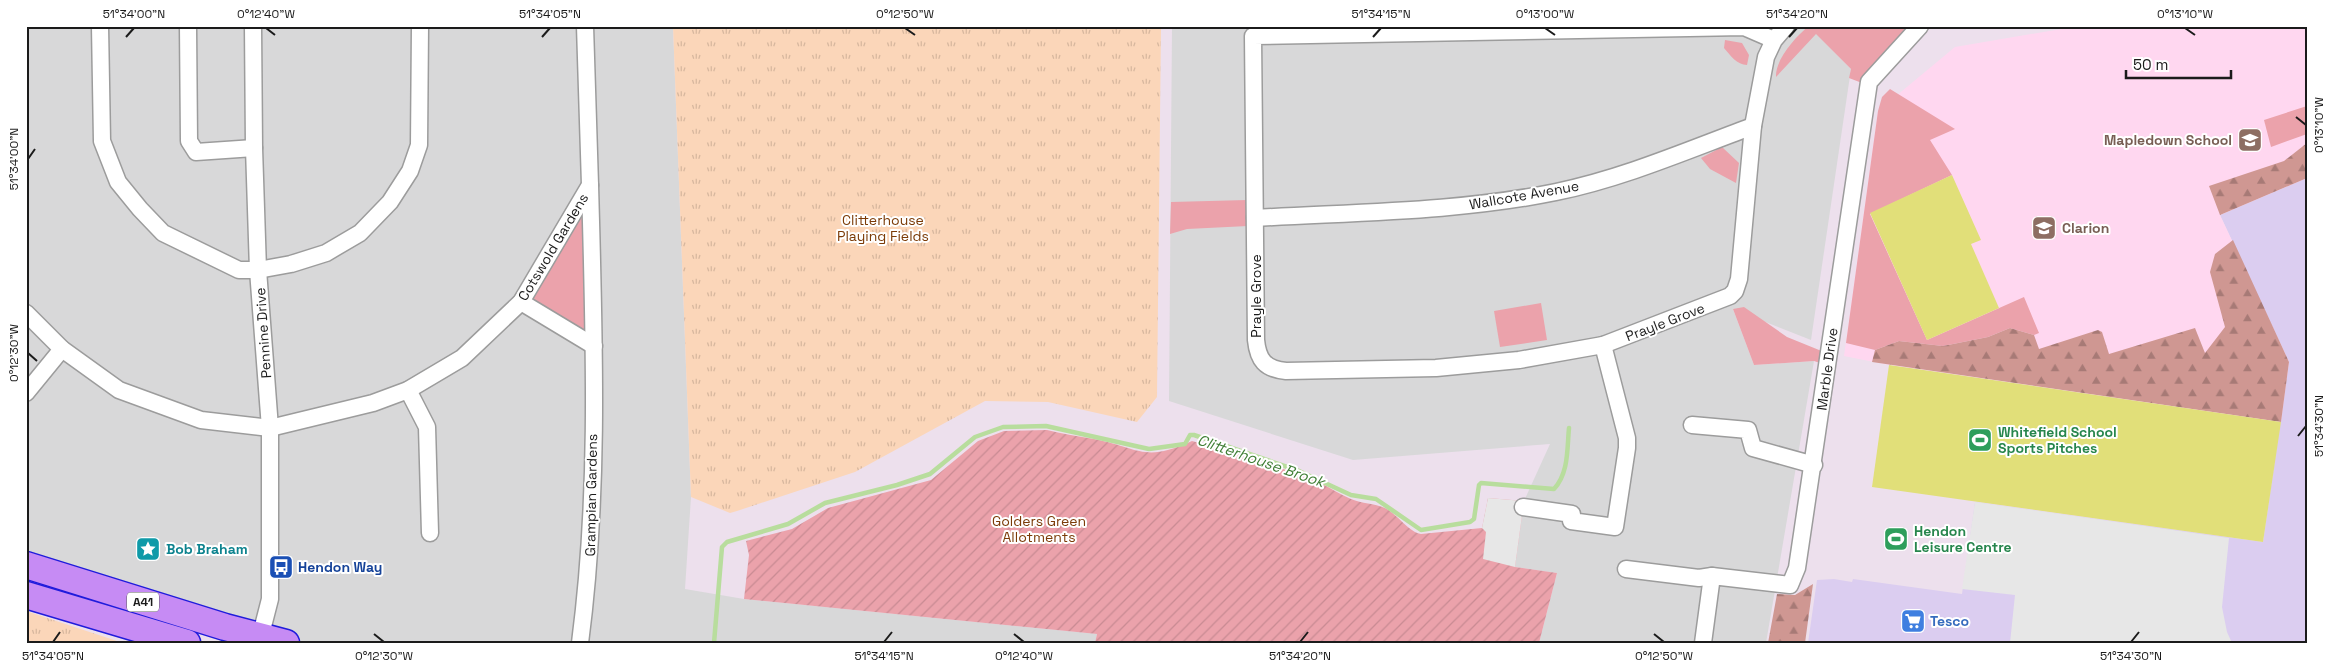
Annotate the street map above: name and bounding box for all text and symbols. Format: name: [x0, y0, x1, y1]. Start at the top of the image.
text: 51°34'00"N: [103, 6, 165, 22]
text: 0°12'40"W: [237, 6, 295, 22]
text: 51°34'05"N: [519, 6, 581, 22]
text: 0°12'50"W: [876, 6, 935, 22]
text: 51°34'15"N: [1351, 6, 1411, 22]
text: 0°13'00"W: [1516, 6, 1575, 22]
text: 51°34'20"N: [1766, 6, 1828, 22]
text: 0°13'10"W: [2157, 6, 2213, 22]
scale bar: [2126, 48, 2230, 80]
text: 50 m: [2133, 55, 2168, 74]
text: 0°13'10"W: [2311, 97, 2327, 153]
school or university icon: Mapledown School: [2237, 127, 2263, 153]
text: 51°34'00"N: [6, 128, 22, 190]
place label: Mapledown School: [2104, 131, 2232, 149]
street label: Wallcote Avenue: [1468, 176, 1580, 214]
street label: Cotswold Gardens: [514, 190, 592, 304]
park label: Clitterhouse Playing Fields: [837, 211, 929, 245]
school or university icon: Clarion: [2031, 215, 2057, 241]
place label: Clarion: [2062, 219, 2109, 237]
street label: Prayle Grove: [1247, 254, 1265, 338]
street label: Pennine Drive: [251, 287, 275, 379]
street label: Prayle Grove: [1623, 299, 1707, 345]
text: 0°12'30"W: [6, 323, 22, 382]
street label: Marble Drive: [1812, 326, 1842, 412]
text: 51°34'30"N: [2311, 395, 2327, 457]
place label: Whitefield School Sports Pitches: [1998, 423, 2117, 457]
sports icon: Whitefield School Sports Pitches: [1967, 427, 1993, 453]
water label: Clitterhouse Brook: [1195, 430, 1329, 492]
street label: Grampian Gardens: [581, 434, 601, 556]
park label: Golders Green Allotments: [992, 512, 1086, 546]
place label: Hendon Leisure Centre: [1914, 522, 2012, 556]
sports icon: Hendon Leisure Centre: [1883, 526, 1909, 552]
place icon: Bob Braham: [135, 536, 161, 562]
place label: Bob Braham: [166, 540, 248, 558]
bus stop icon: Hendon Way: [268, 554, 294, 580]
place label: Hendon Way: [298, 558, 383, 576]
road number: A41: [127, 592, 159, 612]
supermarket icon: Tesco: [1900, 608, 1926, 634]
place label: Tesco: [1930, 612, 1969, 630]
text: 51°34'05"N: [22, 648, 84, 664]
text: 0°12'30"W: [355, 648, 414, 664]
text: 51°34'15"N: [854, 648, 914, 664]
text: 0°12'40"W: [995, 648, 1053, 664]
text: 51°34'20"N: [1269, 648, 1331, 664]
text: 0°12'50"W: [1635, 648, 1694, 664]
text: 51°34'30"N: [2100, 648, 2162, 664]

